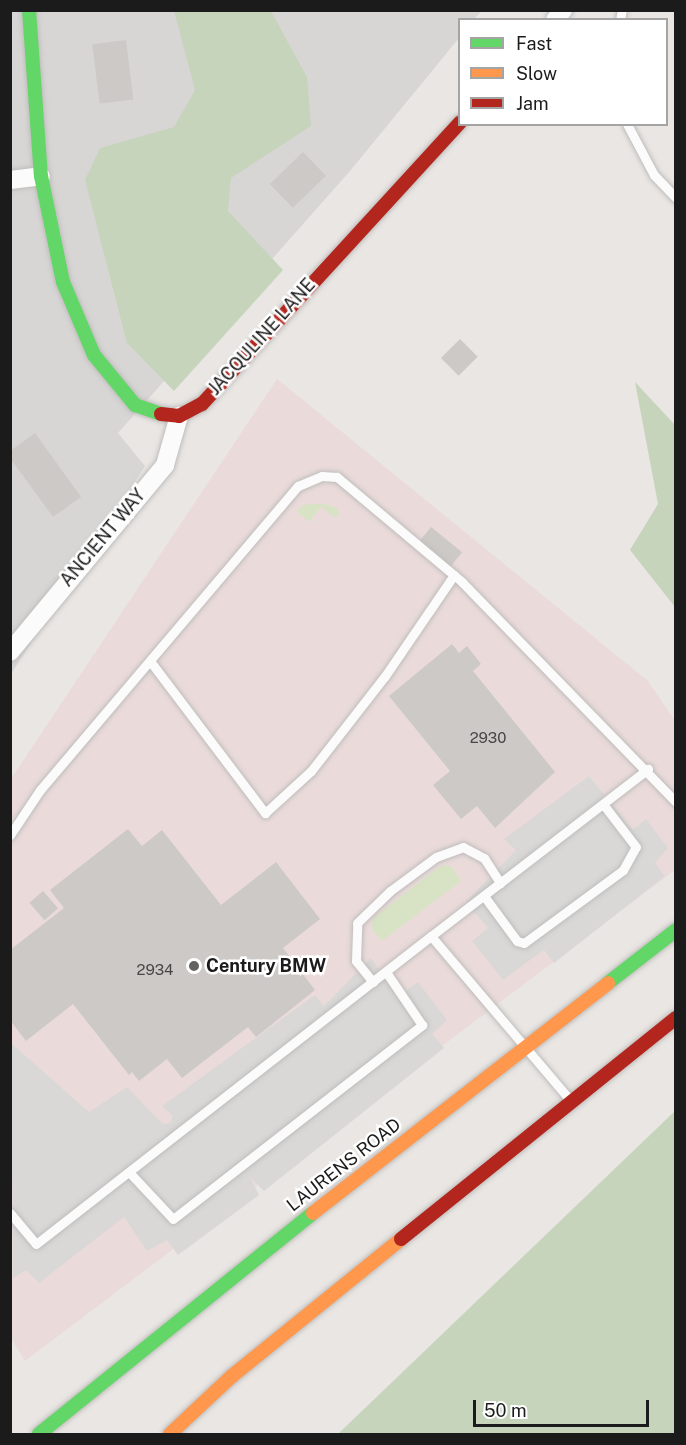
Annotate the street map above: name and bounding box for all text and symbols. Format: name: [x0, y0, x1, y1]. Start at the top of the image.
legend: [458, 18, 668, 126]
text: Fast: [516, 33, 552, 54]
text: Slow: [516, 63, 557, 84]
text: Jam: [516, 93, 549, 114]
street label: JACQULINE LANE: [204, 274, 320, 400]
street label: ANCIENT WAY: [56, 485, 150, 591]
house number: 2930: [470, 729, 506, 747]
place label: Century BMW: [206, 955, 326, 977]
marker: Century BMW: [187, 959, 201, 973]
house number: 2934: [136, 961, 174, 979]
street label: LAURENS ROAD: [283, 1114, 405, 1216]
scale bar: [476, 1388, 652, 1426]
text: 50 m: [484, 1400, 527, 1421]

